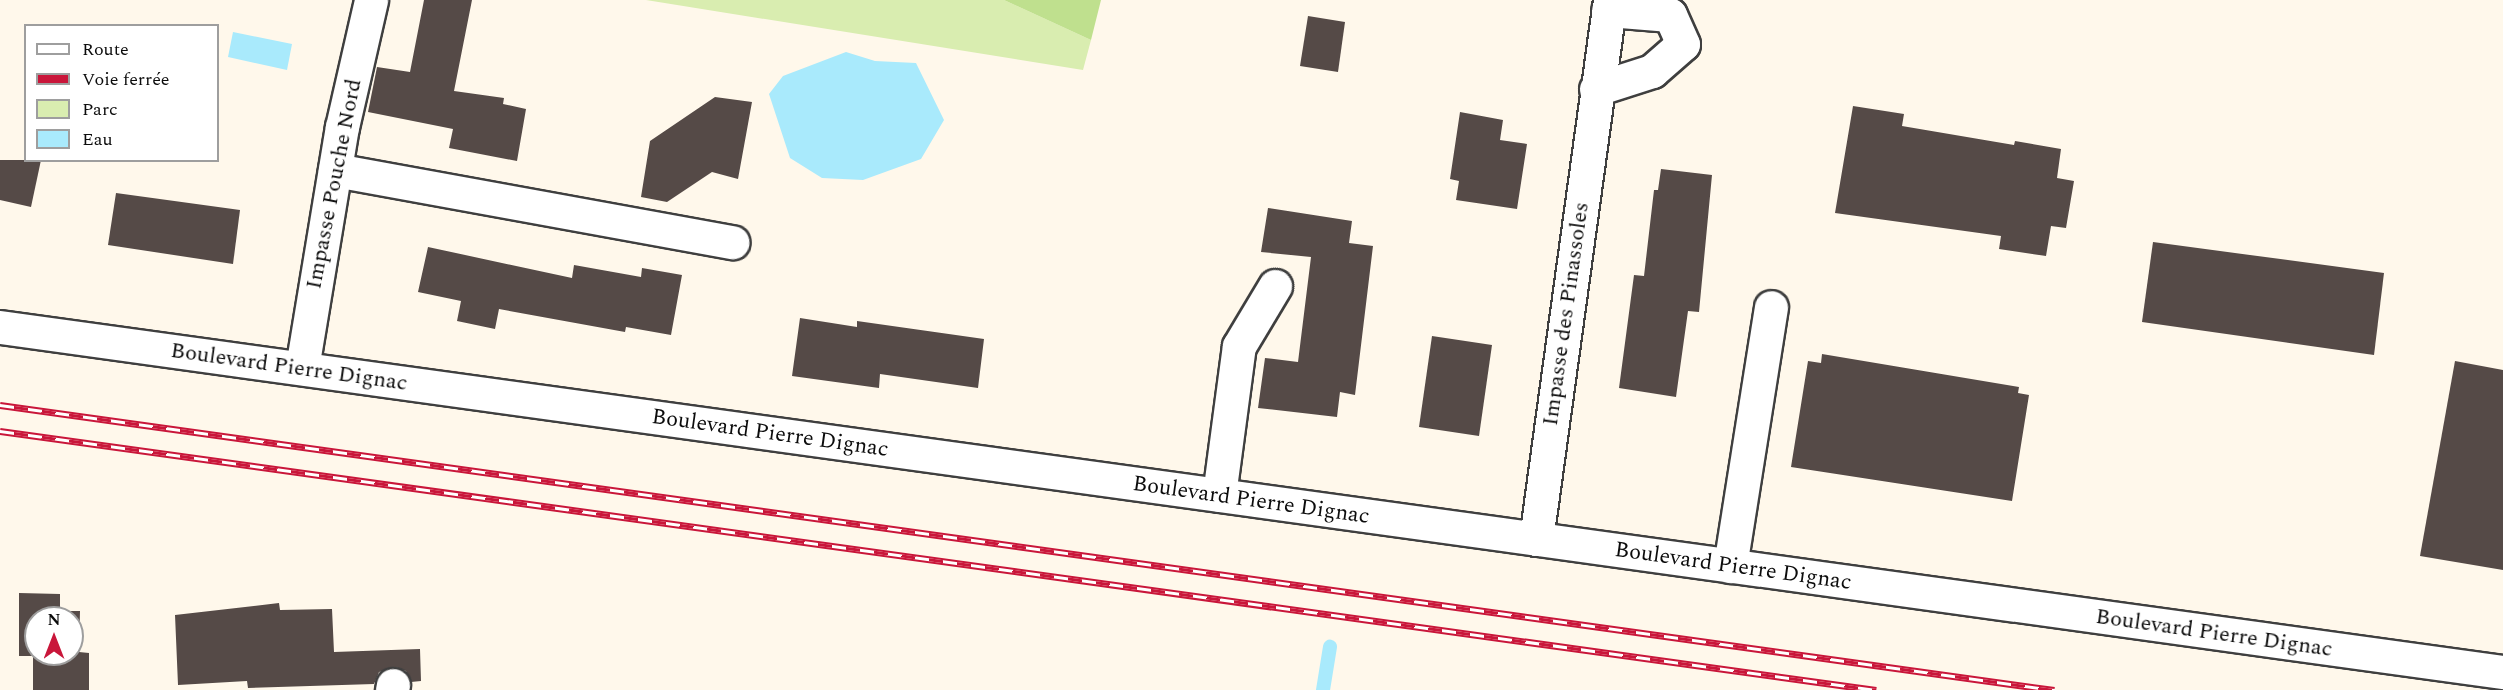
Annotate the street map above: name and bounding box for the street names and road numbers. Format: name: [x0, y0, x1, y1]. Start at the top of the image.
street label: Impasse Pouche Nord: [301, 77, 367, 291]
street label: Impasse des Pinassoles: [1537, 201, 1595, 427]
street label: Boulevard Pierre Dignac: [169, 337, 409, 397]
street label: Boulevard Pierre Dignac: [650, 403, 890, 463]
street label: Boulevard Pierre Dignac: [1131, 470, 1371, 530]
street label: Boulevard Pierre Dignac: [1613, 536, 1853, 596]
street label: Boulevard Pierre Dignac: [2094, 603, 2334, 663]

